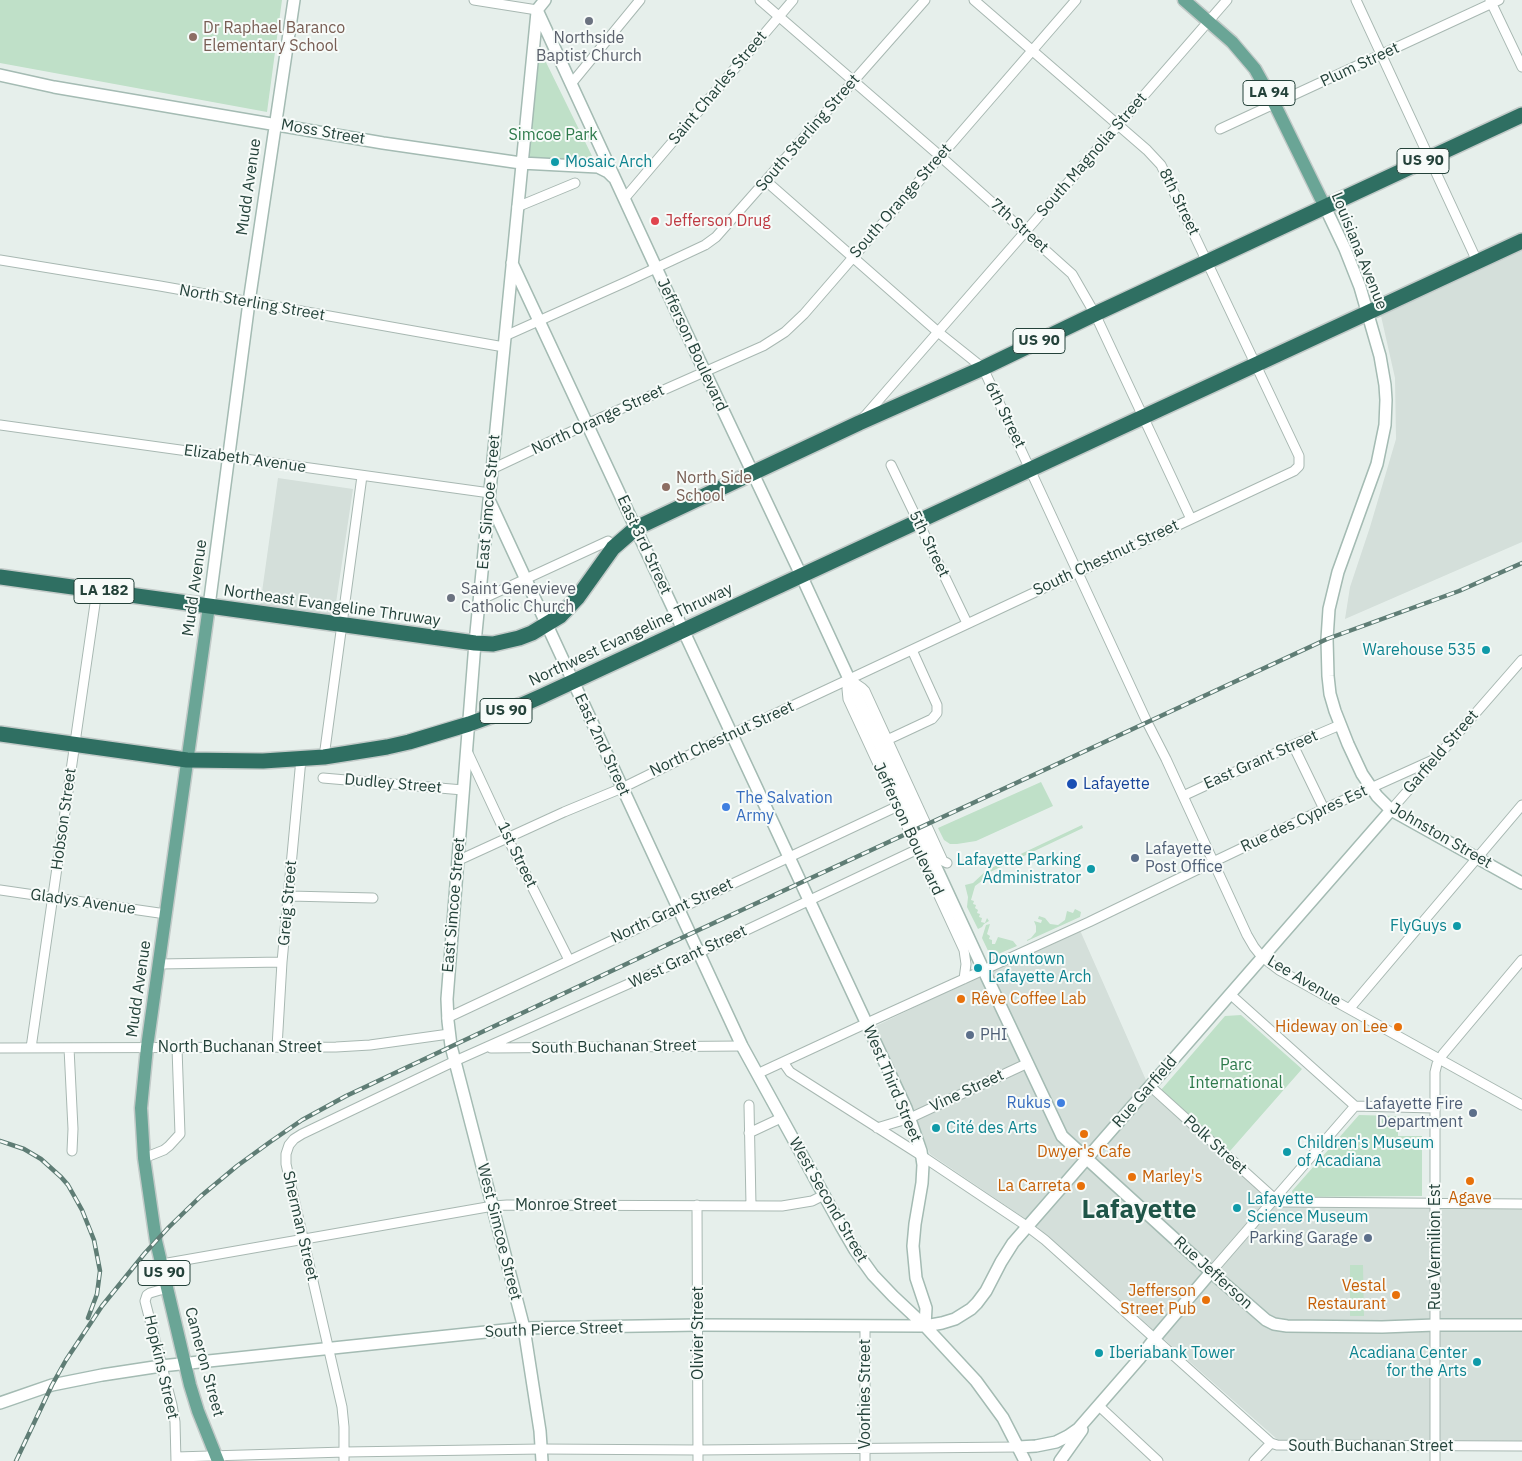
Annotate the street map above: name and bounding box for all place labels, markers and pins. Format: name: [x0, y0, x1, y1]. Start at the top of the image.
marker: Northside Baptist Church: [583, 15, 595, 27]
place label: Dr Raphael Baranco Elementary School: [203, 18, 345, 56]
place label: Northside Baptist Church: [536, 28, 642, 66]
marker: Dr Raphael Baranco Elementary School: [187, 31, 199, 43]
place label: Mosaic Arch: [565, 152, 652, 172]
marker: Mosaic Arch: [549, 156, 561, 168]
place label: Jefferson Drug: [665, 211, 771, 231]
marker: Jefferson Drug: [649, 215, 661, 227]
place label: North Side School: [676, 468, 752, 506]
marker: North Side School: [660, 481, 672, 493]
place label: Saint Genevieve Catholic Church: [461, 579, 576, 617]
marker: Saint Genevieve Catholic Church: [445, 592, 457, 604]
place label: Warehouse 535: [1362, 640, 1476, 660]
marker: Warehouse 535: [1480, 644, 1492, 656]
place label: Lafayette: [1083, 774, 1150, 794]
marker: Lafayette: [1065, 777, 1079, 791]
place label: The Salvation Army: [736, 788, 833, 826]
marker: The Salvation Army: [720, 801, 732, 813]
place label: Lafayette Post Office: [1145, 839, 1223, 877]
place label: Lafayette Parking Administrator: [957, 850, 1081, 888]
marker: Lafayette Post Office: [1129, 852, 1141, 864]
marker: Lafayette Parking Administrator: [1085, 863, 1097, 875]
place label: FlyGuys: [1390, 916, 1447, 936]
marker: FlyGuys: [1451, 920, 1463, 932]
place label: Downtown Lafayette Arch: [988, 949, 1092, 987]
marker: Downtown Lafayette Arch: [972, 962, 984, 974]
place label: Rêve Coffee Lab: [971, 989, 1086, 1009]
marker: Rêve Coffee Lab: [955, 993, 967, 1005]
place label: Hideway on Lee: [1275, 1017, 1388, 1037]
marker: Hideway on Lee: [1392, 1021, 1404, 1033]
place label: PHI: [980, 1025, 1007, 1045]
marker: PHI: [964, 1029, 976, 1041]
place label: Rukus: [1007, 1093, 1051, 1113]
place label: Lafayette Fire Department: [1365, 1094, 1463, 1132]
marker: Rukus: [1055, 1097, 1067, 1109]
marker: Lafayette Fire Department: [1467, 1107, 1479, 1119]
place label: Cité des Arts: [946, 1118, 1037, 1138]
marker: Cité des Arts: [930, 1122, 942, 1134]
marker: Dwyer's Cafe: [1078, 1128, 1090, 1140]
place label: Children's Museum of Acadiana: [1297, 1133, 1434, 1171]
place label: Dwyer's Cafe: [1037, 1142, 1131, 1162]
marker: Children's Museum of Acadiana: [1281, 1146, 1293, 1158]
place label: Marley's: [1142, 1167, 1202, 1187]
marker: Marley's: [1126, 1171, 1138, 1183]
marker: Agave: [1464, 1175, 1476, 1187]
place label: La Carreta: [998, 1176, 1071, 1196]
marker: La Carreta: [1075, 1180, 1087, 1192]
place label: Agave: [1448, 1188, 1492, 1208]
place label: Lafayette Science Museum: [1247, 1189, 1368, 1227]
marker: Lafayette Science Museum: [1231, 1202, 1243, 1214]
place label: Parking Garage: [1249, 1228, 1358, 1248]
marker: Parking Garage: [1362, 1232, 1374, 1244]
place label: Vestal Restaurant: [1307, 1276, 1386, 1314]
place label: Jefferson Street Pub: [1120, 1281, 1196, 1319]
marker: Vestal Restaurant: [1390, 1289, 1402, 1301]
marker: Jefferson Street Pub: [1200, 1294, 1212, 1306]
place label: Iberiabank Tower: [1109, 1343, 1235, 1363]
place label: Acadiana Center for the Arts: [1349, 1343, 1467, 1381]
marker: Iberiabank Tower: [1093, 1347, 1105, 1359]
marker: Acadiana Center for the Arts: [1471, 1356, 1483, 1368]

